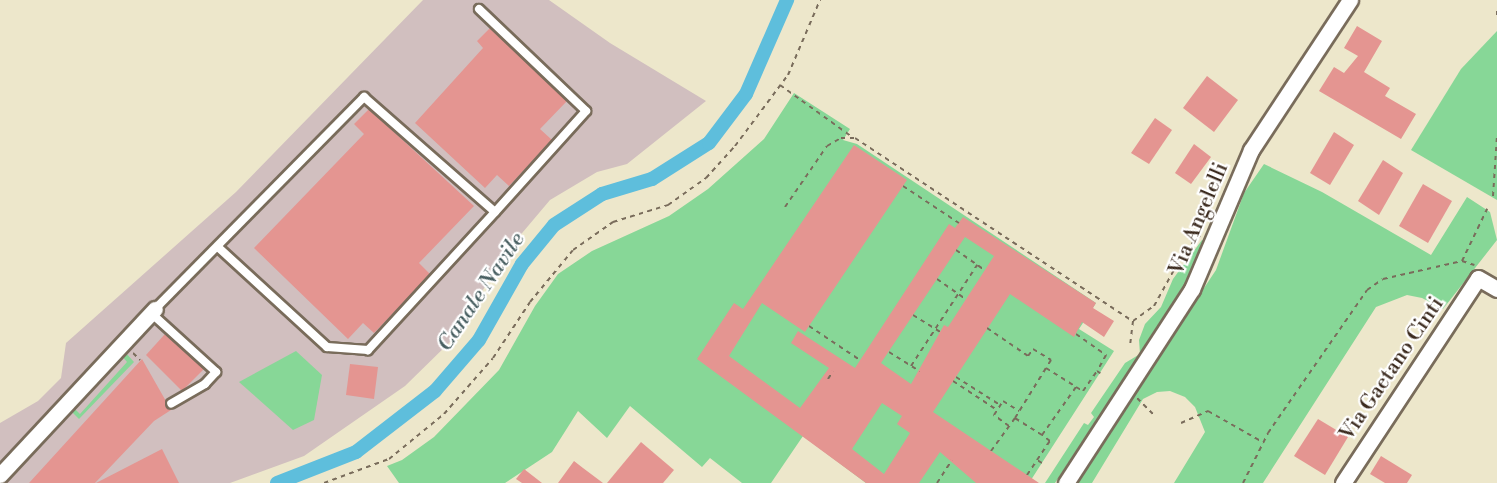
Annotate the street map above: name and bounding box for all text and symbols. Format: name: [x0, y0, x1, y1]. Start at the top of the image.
street label: Via Angelelli: [1164, 159, 1234, 279]
water label: Canale Navile: [432, 228, 530, 356]
street label: Via Gaetano Cinti: [1335, 292, 1449, 446]

